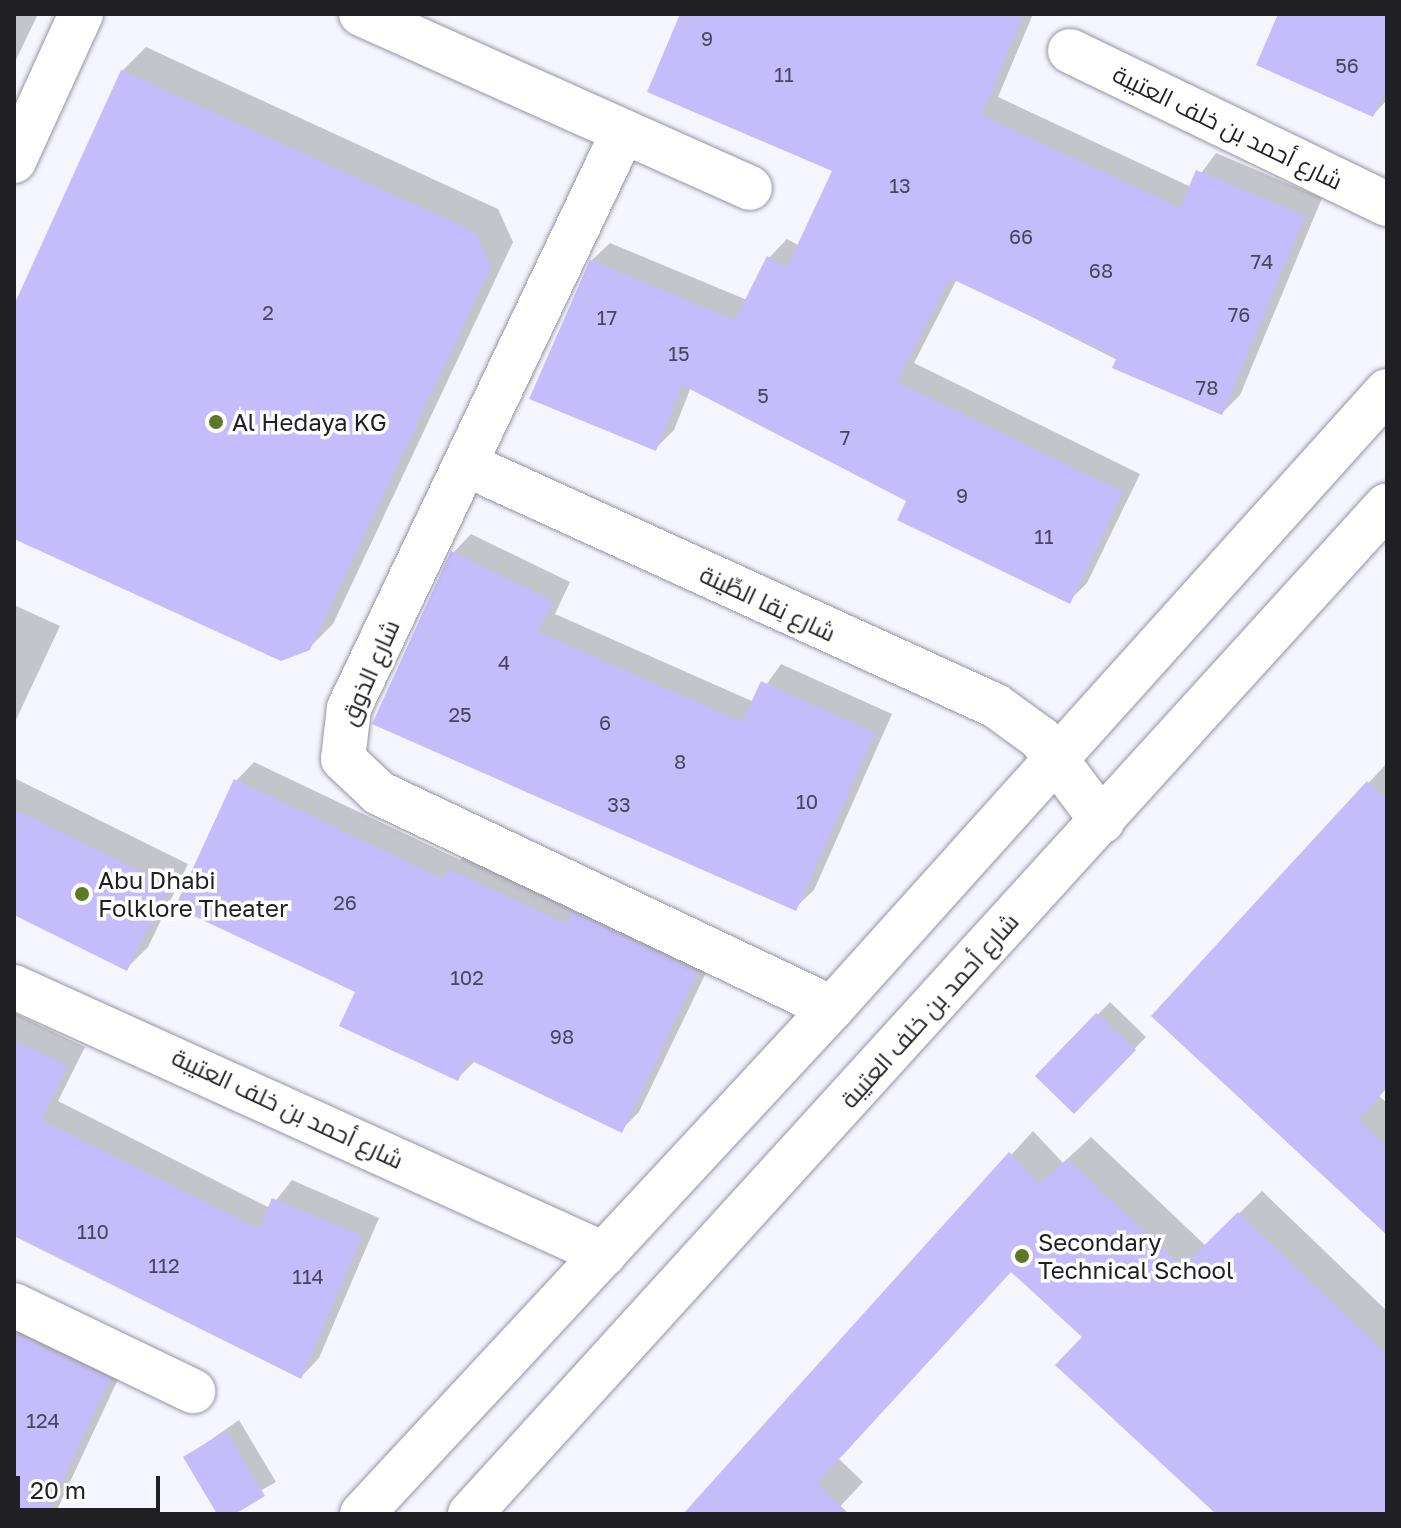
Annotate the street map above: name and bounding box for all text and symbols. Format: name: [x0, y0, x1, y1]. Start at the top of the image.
house number: 9: [701, 26, 713, 50]
house number: 56: [1335, 53, 1359, 77]
street label: شارع أحمد بن خلف العتيبة: [1109, 59, 1347, 195]
house number: 11: [774, 62, 794, 86]
house number: 13: [889, 173, 911, 197]
house number: 66: [1009, 224, 1033, 248]
house number: 74: [1251, 249, 1273, 273]
house number: 68: [1089, 258, 1113, 282]
house number: 2: [262, 300, 274, 324]
house number: 76: [1228, 302, 1250, 326]
house number: 17: [597, 305, 617, 329]
house number: 15: [668, 341, 690, 365]
house number: 78: [1196, 375, 1218, 399]
house number: 5: [757, 383, 769, 407]
place label: Al Hedaya KG: [232, 408, 387, 436]
marker: Al Hedaya KG: [207, 413, 225, 431]
house number: 7: [840, 425, 850, 449]
house number: 9: [956, 483, 968, 507]
house number: 11: [1034, 524, 1054, 548]
street label: شارع نِقا الطِّينة: [696, 559, 840, 647]
street label: شارع الذوق: [333, 615, 405, 729]
house number: 4: [498, 650, 510, 674]
house number: 25: [448, 702, 472, 726]
house number: 6: [599, 710, 611, 734]
house number: 8: [674, 749, 686, 773]
house number: 10: [796, 789, 818, 813]
house number: 33: [607, 792, 631, 816]
place label: Abu Dhabi Folklore Theater: [98, 866, 288, 922]
marker: Abu Dhabi Folklore Theater: [73, 885, 91, 903]
house number: 26: [333, 890, 357, 914]
street label: شارع أحمد بن خلف العتيبة: [834, 907, 1024, 1113]
house number: 102: [450, 965, 484, 989]
house number: 98: [550, 1024, 574, 1048]
street label: شارع أحمد بن خلف العتيبة: [168, 1042, 408, 1174]
house number: 110: [77, 1219, 109, 1243]
place label: Secondary Technical School: [1038, 1228, 1234, 1284]
marker: Secondary Technical School: [1013, 1247, 1031, 1265]
house number: 112: [149, 1253, 179, 1277]
house number: 114: [292, 1264, 324, 1288]
house number: 124: [26, 1408, 60, 1432]
scale bar: [20, 1460, 164, 1510]
text: 20 m: [30, 1475, 86, 1504]

